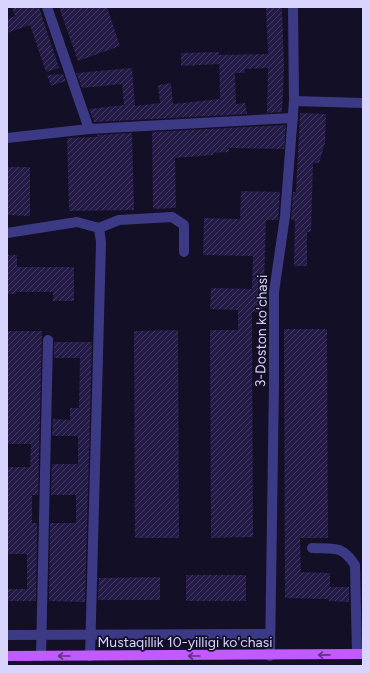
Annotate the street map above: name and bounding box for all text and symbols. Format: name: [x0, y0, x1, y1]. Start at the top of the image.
street label: 3-Doston koʻchasi: [252, 275, 271, 387]
street label: Mustaqillik 10-yilligi ko'chasi: [98, 634, 272, 651]
one-way arrow: [318, 651, 331, 659]
one-way arrow: [58, 652, 71, 660]
one-way arrow: [188, 652, 201, 660]

